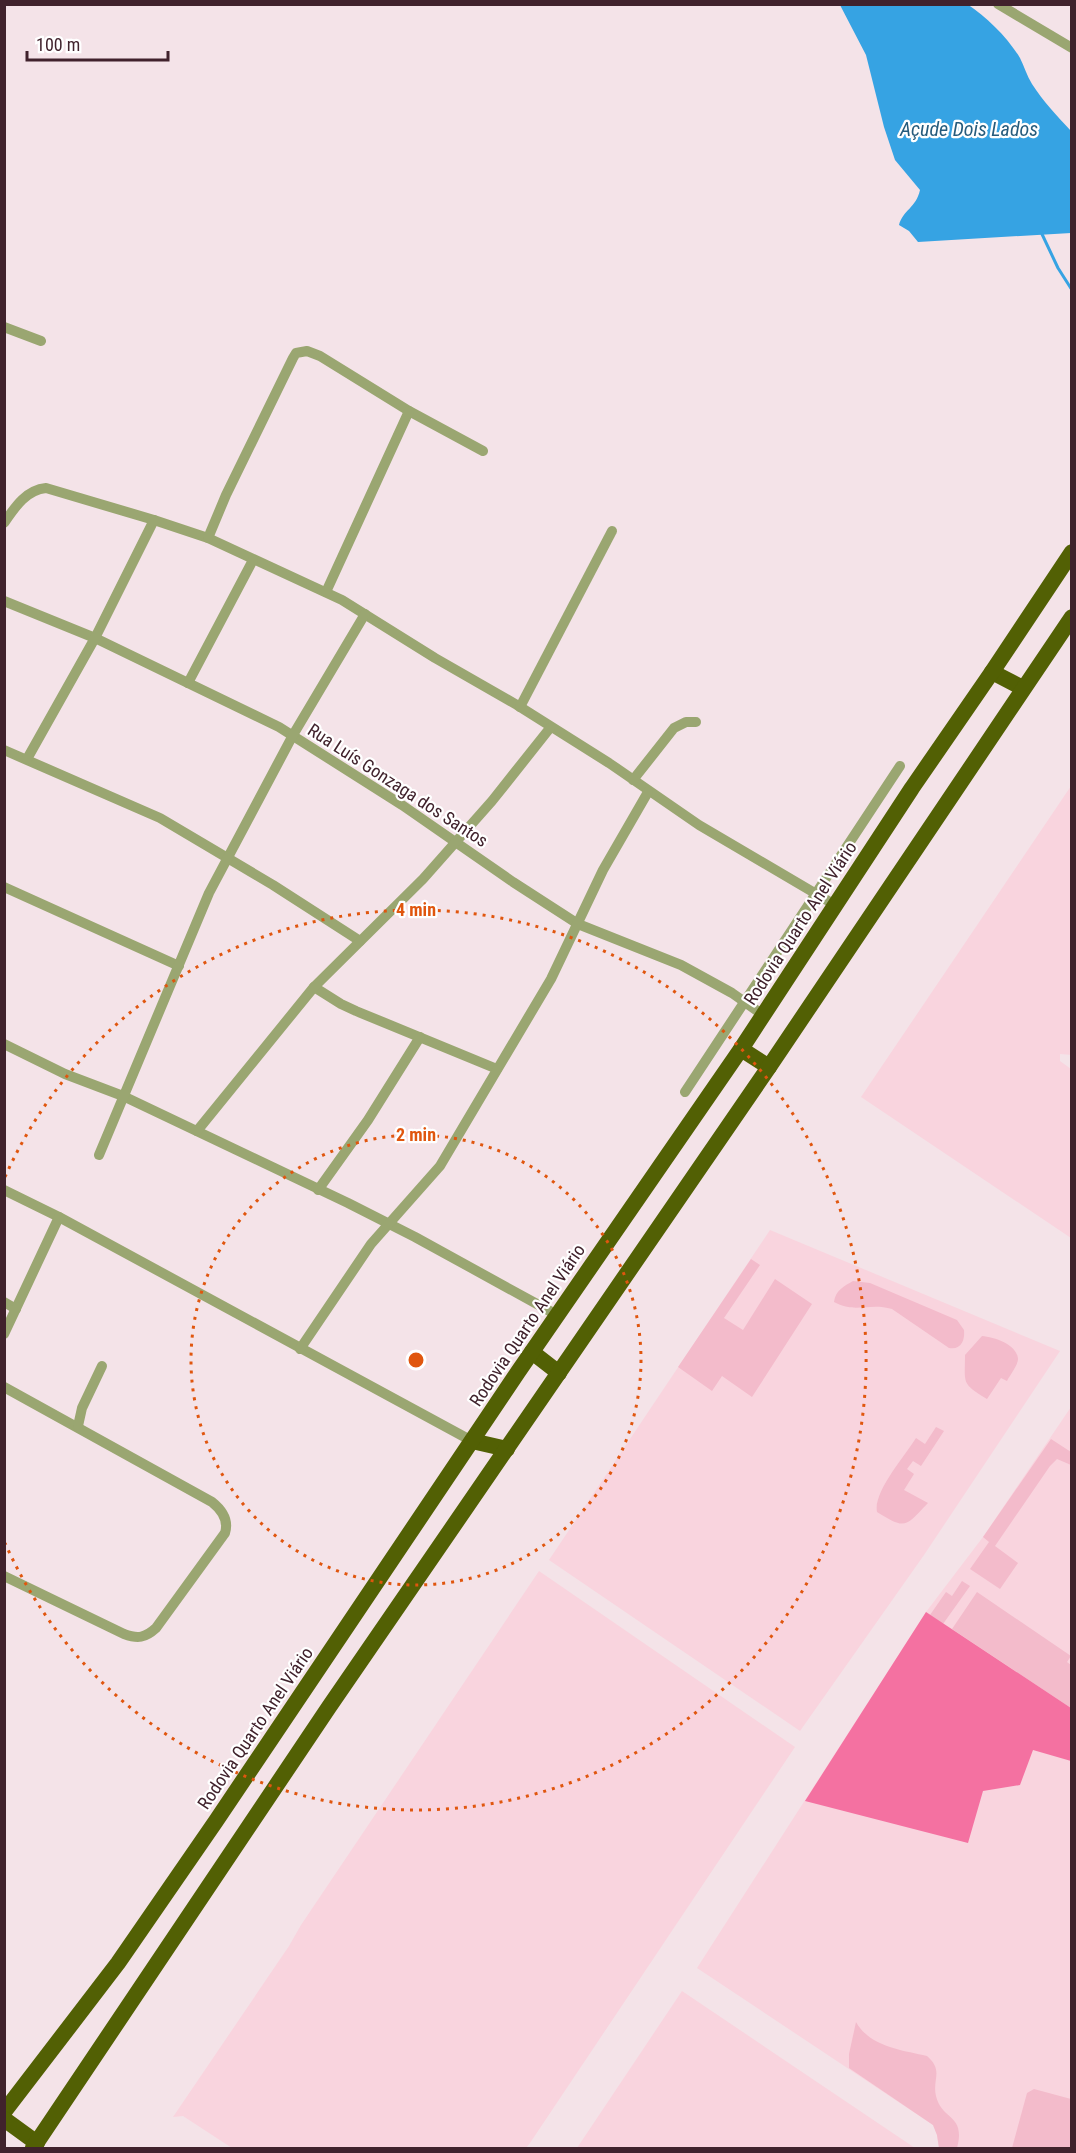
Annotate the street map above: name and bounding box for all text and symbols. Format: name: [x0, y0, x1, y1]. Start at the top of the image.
scale bar: [27, 24, 168, 62]
text: 100 m: [36, 34, 80, 55]
water label: Açude Dois Lados: [899, 117, 1038, 141]
street label: Rua Luís Gonzaga dos Santos: [304, 719, 492, 851]
street label: Rodovia Quarto Anel Viário: [739, 837, 861, 1009]
text: 4 min: [396, 899, 436, 920]
text: 2 min: [396, 1124, 436, 1145]
street label: Rodovia Quarto Anel Viário: [465, 1240, 589, 1410]
centre of rings: [406, 1350, 426, 1370]
street label: Rodovia Quarto Anel Viário: [193, 1643, 317, 1813]

